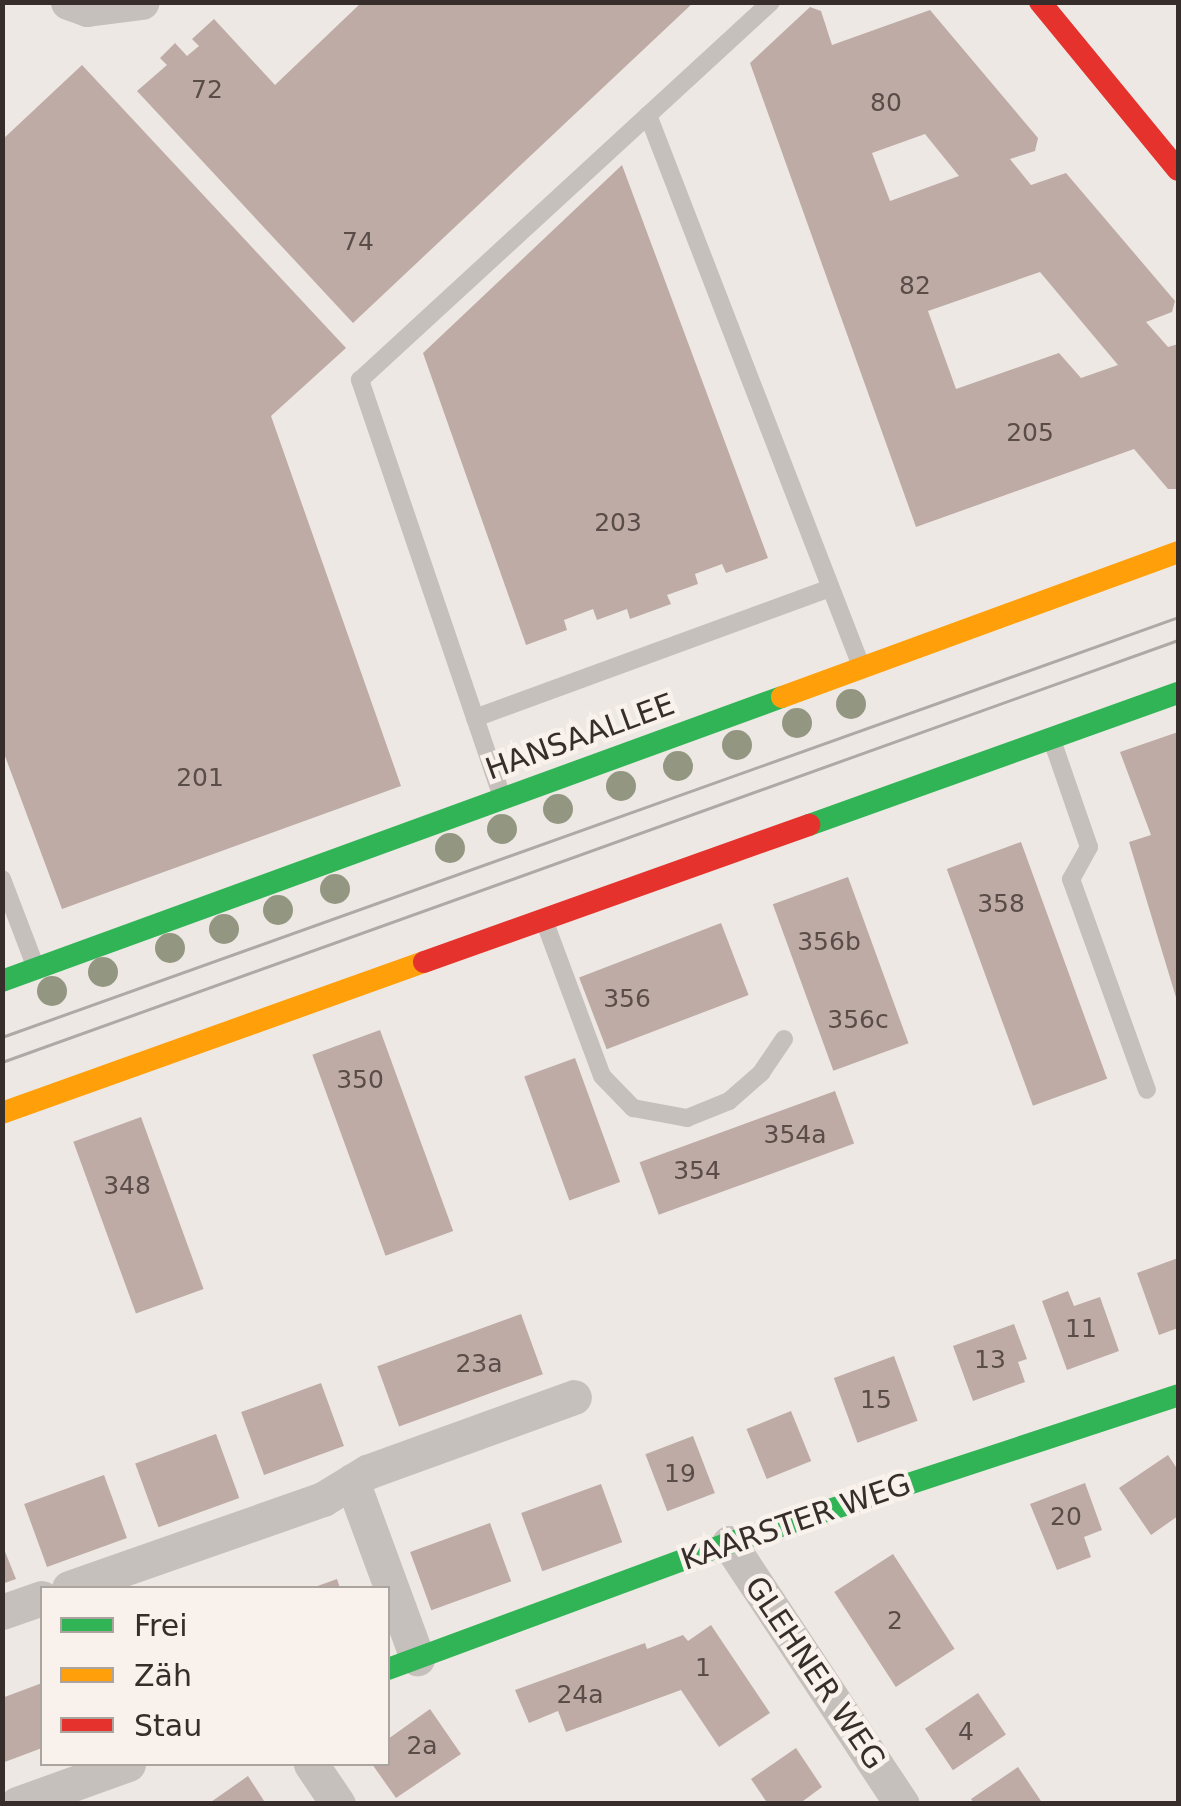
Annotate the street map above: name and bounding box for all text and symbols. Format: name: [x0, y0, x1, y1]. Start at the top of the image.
house number: 72: [191, 75, 223, 105]
house number: 80: [870, 88, 902, 118]
house number: 74: [342, 227, 374, 257]
house number: 82: [899, 271, 931, 301]
house number: 205: [1006, 418, 1054, 448]
house number: 203: [594, 508, 642, 538]
street label: HANSAALLEE: [481, 686, 679, 788]
house number: 201: [176, 763, 224, 793]
house number: 358: [977, 889, 1025, 919]
house number: 356b: [797, 927, 861, 957]
house number: 356: [603, 984, 651, 1014]
house number: 356c: [827, 1005, 889, 1035]
house number: 350: [336, 1065, 384, 1095]
house number: 354a: [763, 1120, 827, 1150]
house number: 354: [673, 1156, 721, 1186]
house number: 348: [103, 1171, 151, 1201]
house number: 11: [1065, 1314, 1097, 1344]
house number: 13: [974, 1345, 1006, 1375]
house number: 23a: [455, 1349, 503, 1379]
house number: 15: [860, 1385, 892, 1415]
house number: 19: [664, 1459, 696, 1489]
street label: KAARSTER WEG: [676, 1466, 916, 1578]
house number: 20: [1050, 1502, 1082, 1532]
street label: GLEHNER WEG: [737, 1570, 893, 1776]
legend: [40, 1586, 390, 1766]
house number: 2: [887, 1606, 903, 1636]
text: Frei: [134, 1608, 188, 1643]
house number: 1: [695, 1653, 711, 1683]
text: Zäh: [134, 1658, 192, 1693]
house number: 24a: [556, 1680, 604, 1710]
text: Stau: [134, 1708, 202, 1743]
house number: 4: [958, 1717, 974, 1747]
house number: 2a: [406, 1731, 438, 1761]

